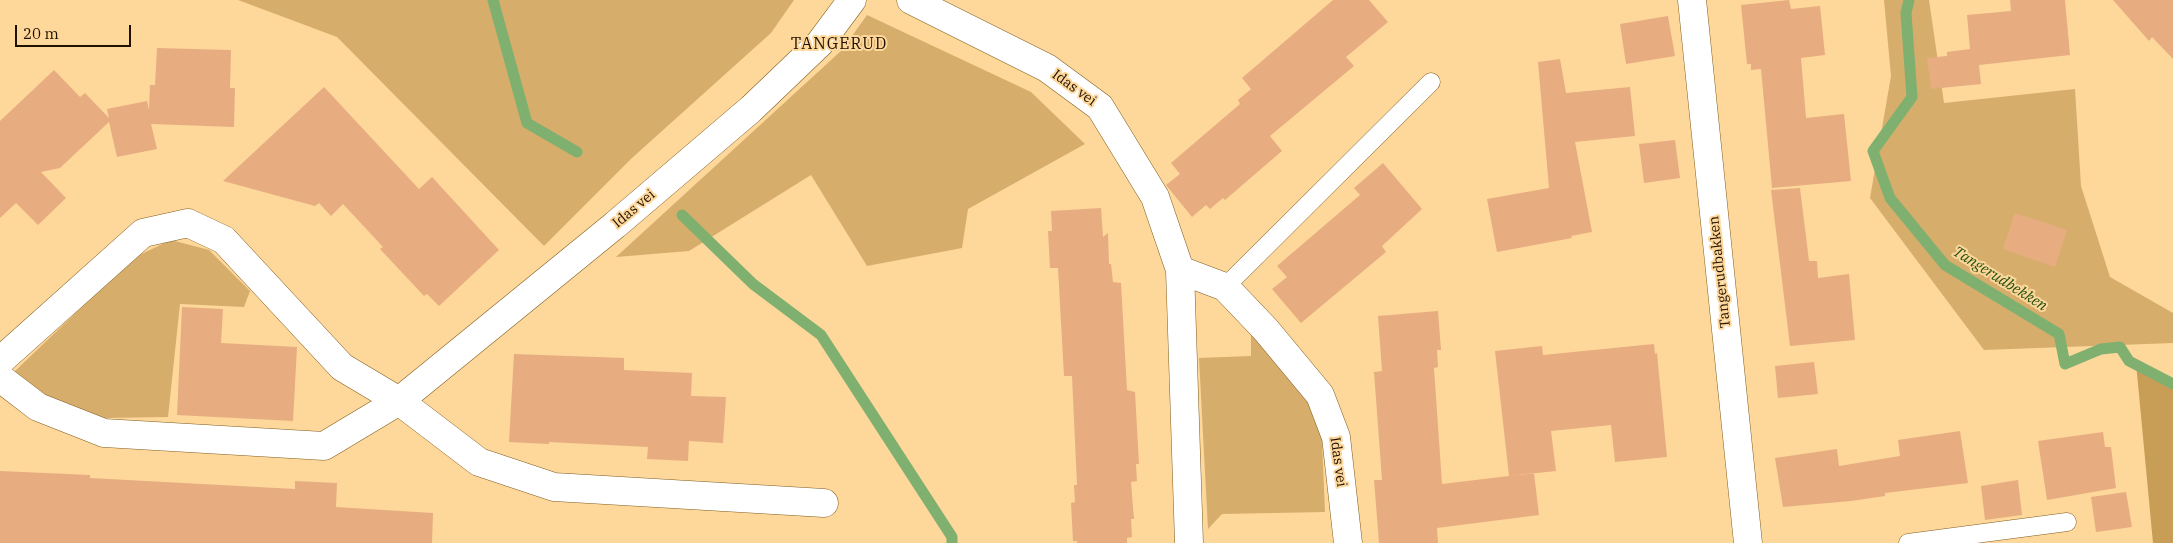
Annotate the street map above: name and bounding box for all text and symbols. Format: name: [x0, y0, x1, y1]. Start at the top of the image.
scale bar: [18, 15, 134, 47]
text: 20 m: [23, 24, 59, 43]
district label: TANGERUD: [790, 34, 888, 54]
street label: Idas vei: [1049, 66, 1099, 110]
street label: Idas vei: [609, 186, 659, 232]
street label: Tangerudbakken: [1706, 215, 1734, 329]
water label: Tangerudbekken: [1950, 243, 2050, 315]
street label: Idas vei: [1326, 436, 1350, 488]

